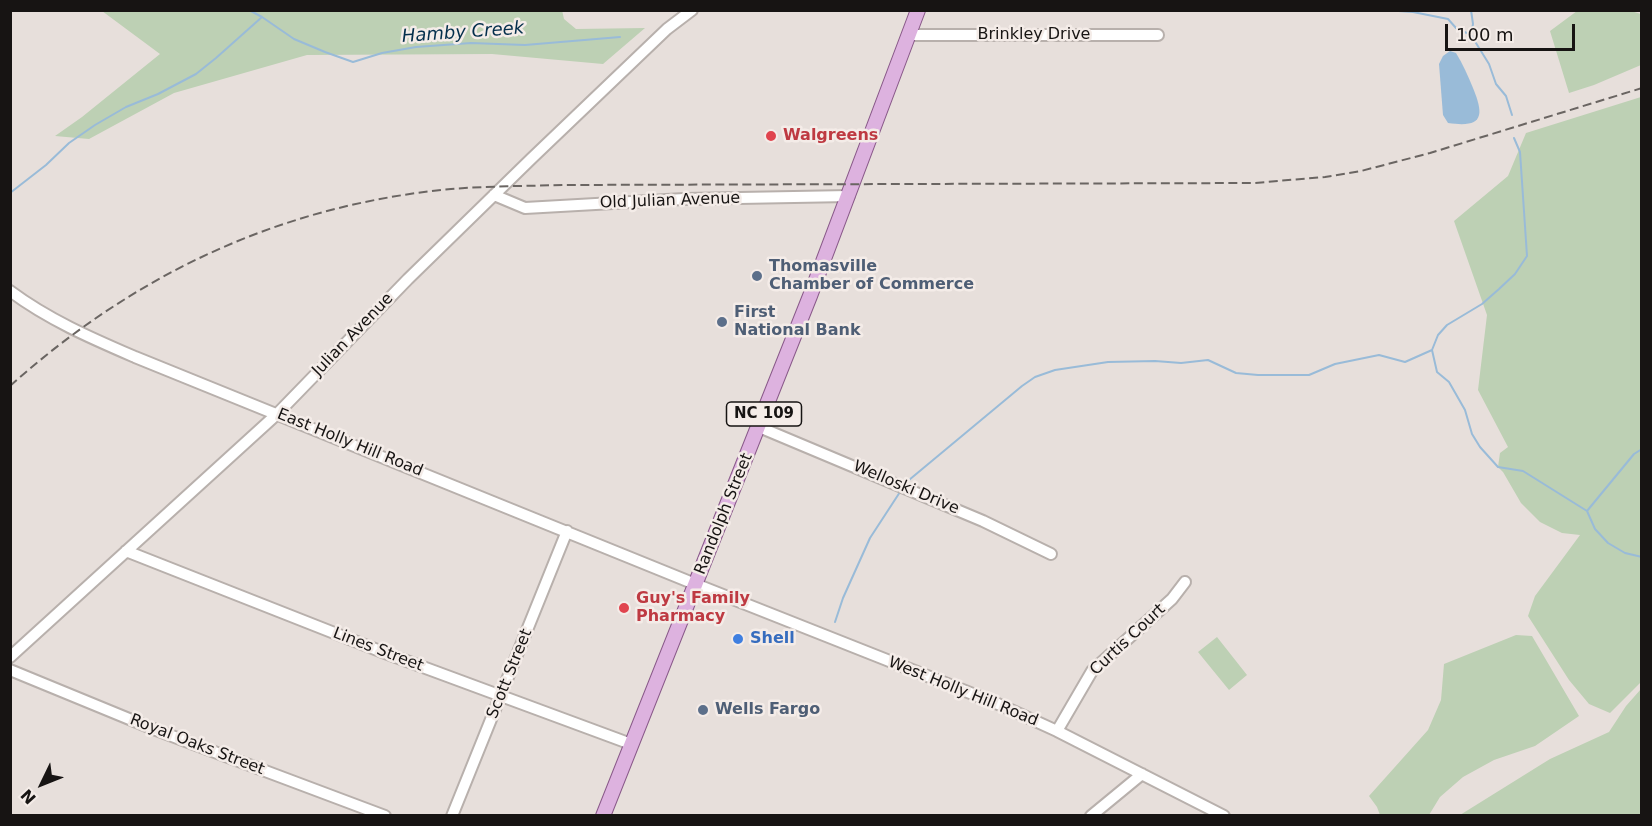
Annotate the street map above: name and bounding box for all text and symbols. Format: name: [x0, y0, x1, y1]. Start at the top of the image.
scale bar: [1448, 12, 1578, 50]
water label: Hamby Creek: [401, 18, 525, 48]
text: 100 m: [1456, 24, 1514, 45]
street label: Brinkley Drive: [978, 25, 1090, 45]
place label: Walgreens: [783, 126, 878, 146]
marker: Walgreens: [764, 129, 778, 143]
street label: Old Julian Avenue: [599, 189, 741, 213]
place label: Thomasville Chamber of Commerce: [769, 257, 974, 295]
marker: Thomasville Chamber of Commerce: [750, 269, 764, 283]
street label: Julian Avenue: [309, 289, 397, 381]
place label: First National Bank: [734, 303, 861, 341]
marker: First National Bank: [715, 315, 729, 329]
road number: NC 109: [726, 402, 801, 426]
street label: East Holly Hill Road: [274, 405, 426, 481]
street label: Randolph Street: [691, 451, 757, 577]
street label: Welloski Drive: [850, 457, 962, 519]
place label: Guy's Family Pharmacy: [636, 589, 750, 627]
street label: Curtis Court: [1086, 600, 1170, 680]
marker: Guy's Family Pharmacy: [617, 601, 631, 615]
street label: Lines Street: [330, 624, 426, 676]
street label: Scott Street: [483, 626, 537, 722]
place label: Shell: [750, 629, 795, 649]
marker: Shell: [731, 632, 745, 646]
street label: West Holly Hill Road: [885, 653, 1041, 731]
place label: Wells Fargo: [715, 700, 820, 720]
marker: Wells Fargo: [696, 703, 710, 717]
street label: Royal Oaks Street: [127, 710, 267, 780]
north arrow: [12, 754, 72, 814]
text: N: [17, 785, 40, 808]

